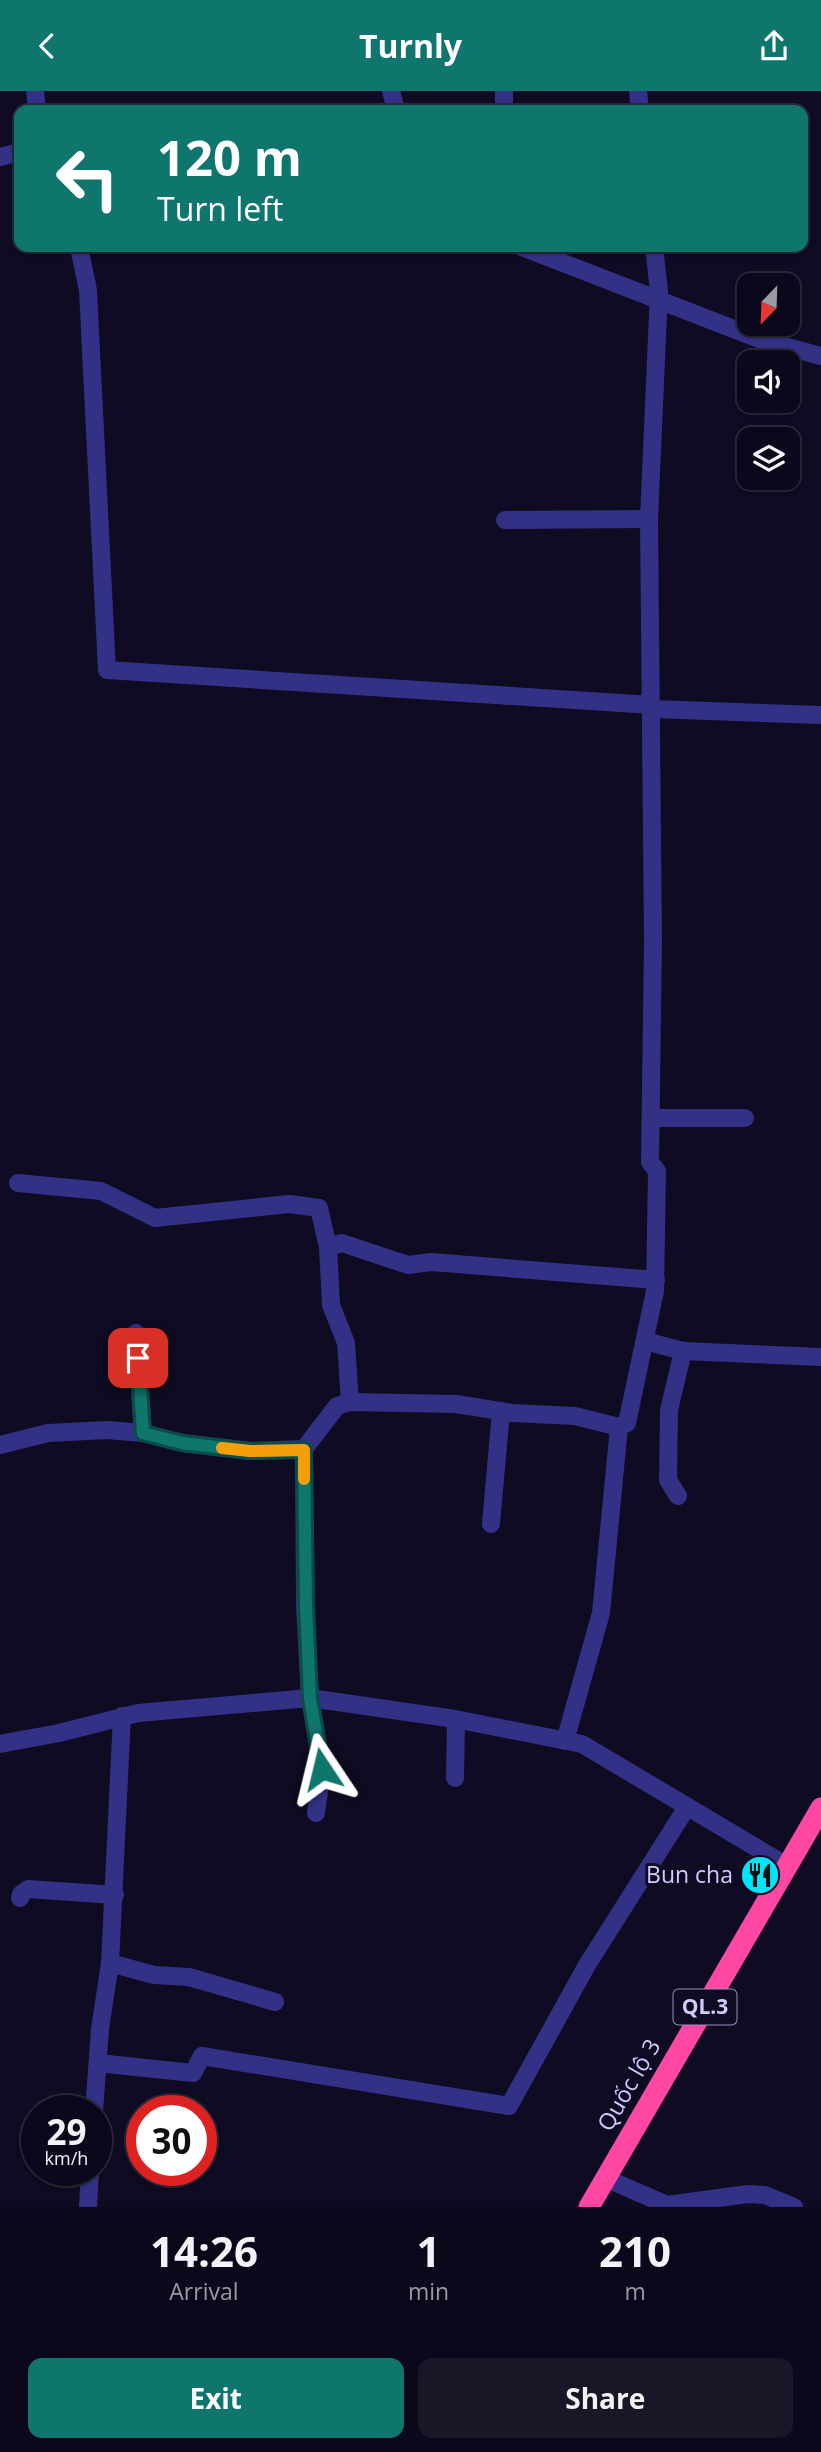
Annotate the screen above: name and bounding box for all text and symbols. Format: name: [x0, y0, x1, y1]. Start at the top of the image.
text: Turnly: [359, 24, 462, 67]
icon: back: [28, 27, 66, 65]
icon: share: [755, 27, 793, 65]
text: 120 m: [157, 124, 302, 190]
icon: left: [42, 133, 133, 224]
text: Turn left: [157, 187, 283, 230]
north arrow: [737, 273, 800, 336]
map controls: [737, 273, 800, 490]
button: sound: [737, 350, 800, 413]
button: layers: [737, 427, 800, 490]
pin: [108, 1328, 168, 1388]
icon: arrive: [119, 1339, 157, 1377]
position arrow: [285, 1732, 359, 1806]
restaurant icon: Bun cha: [739, 1854, 781, 1896]
place label: Bun cha: [646, 1858, 733, 1890]
road number: QL.3: [674, 1989, 736, 2025]
street label: Quốc lộ 3: [589, 2033, 667, 2136]
speed limit sign: 30: [126, 2095, 217, 2186]
text: 29: [46, 2108, 87, 2155]
text: km/h: [45, 2146, 88, 2170]
text: 14:26: [150, 2222, 258, 2279]
text: 1: [416, 2222, 441, 2279]
text: 210: [599, 2222, 671, 2279]
text: Arrival: [169, 2275, 239, 2307]
text: min: [408, 2275, 449, 2307]
text: m: [624, 2275, 646, 2307]
button: Exit: [28, 2358, 404, 2438]
button: Share: [418, 2358, 793, 2438]

